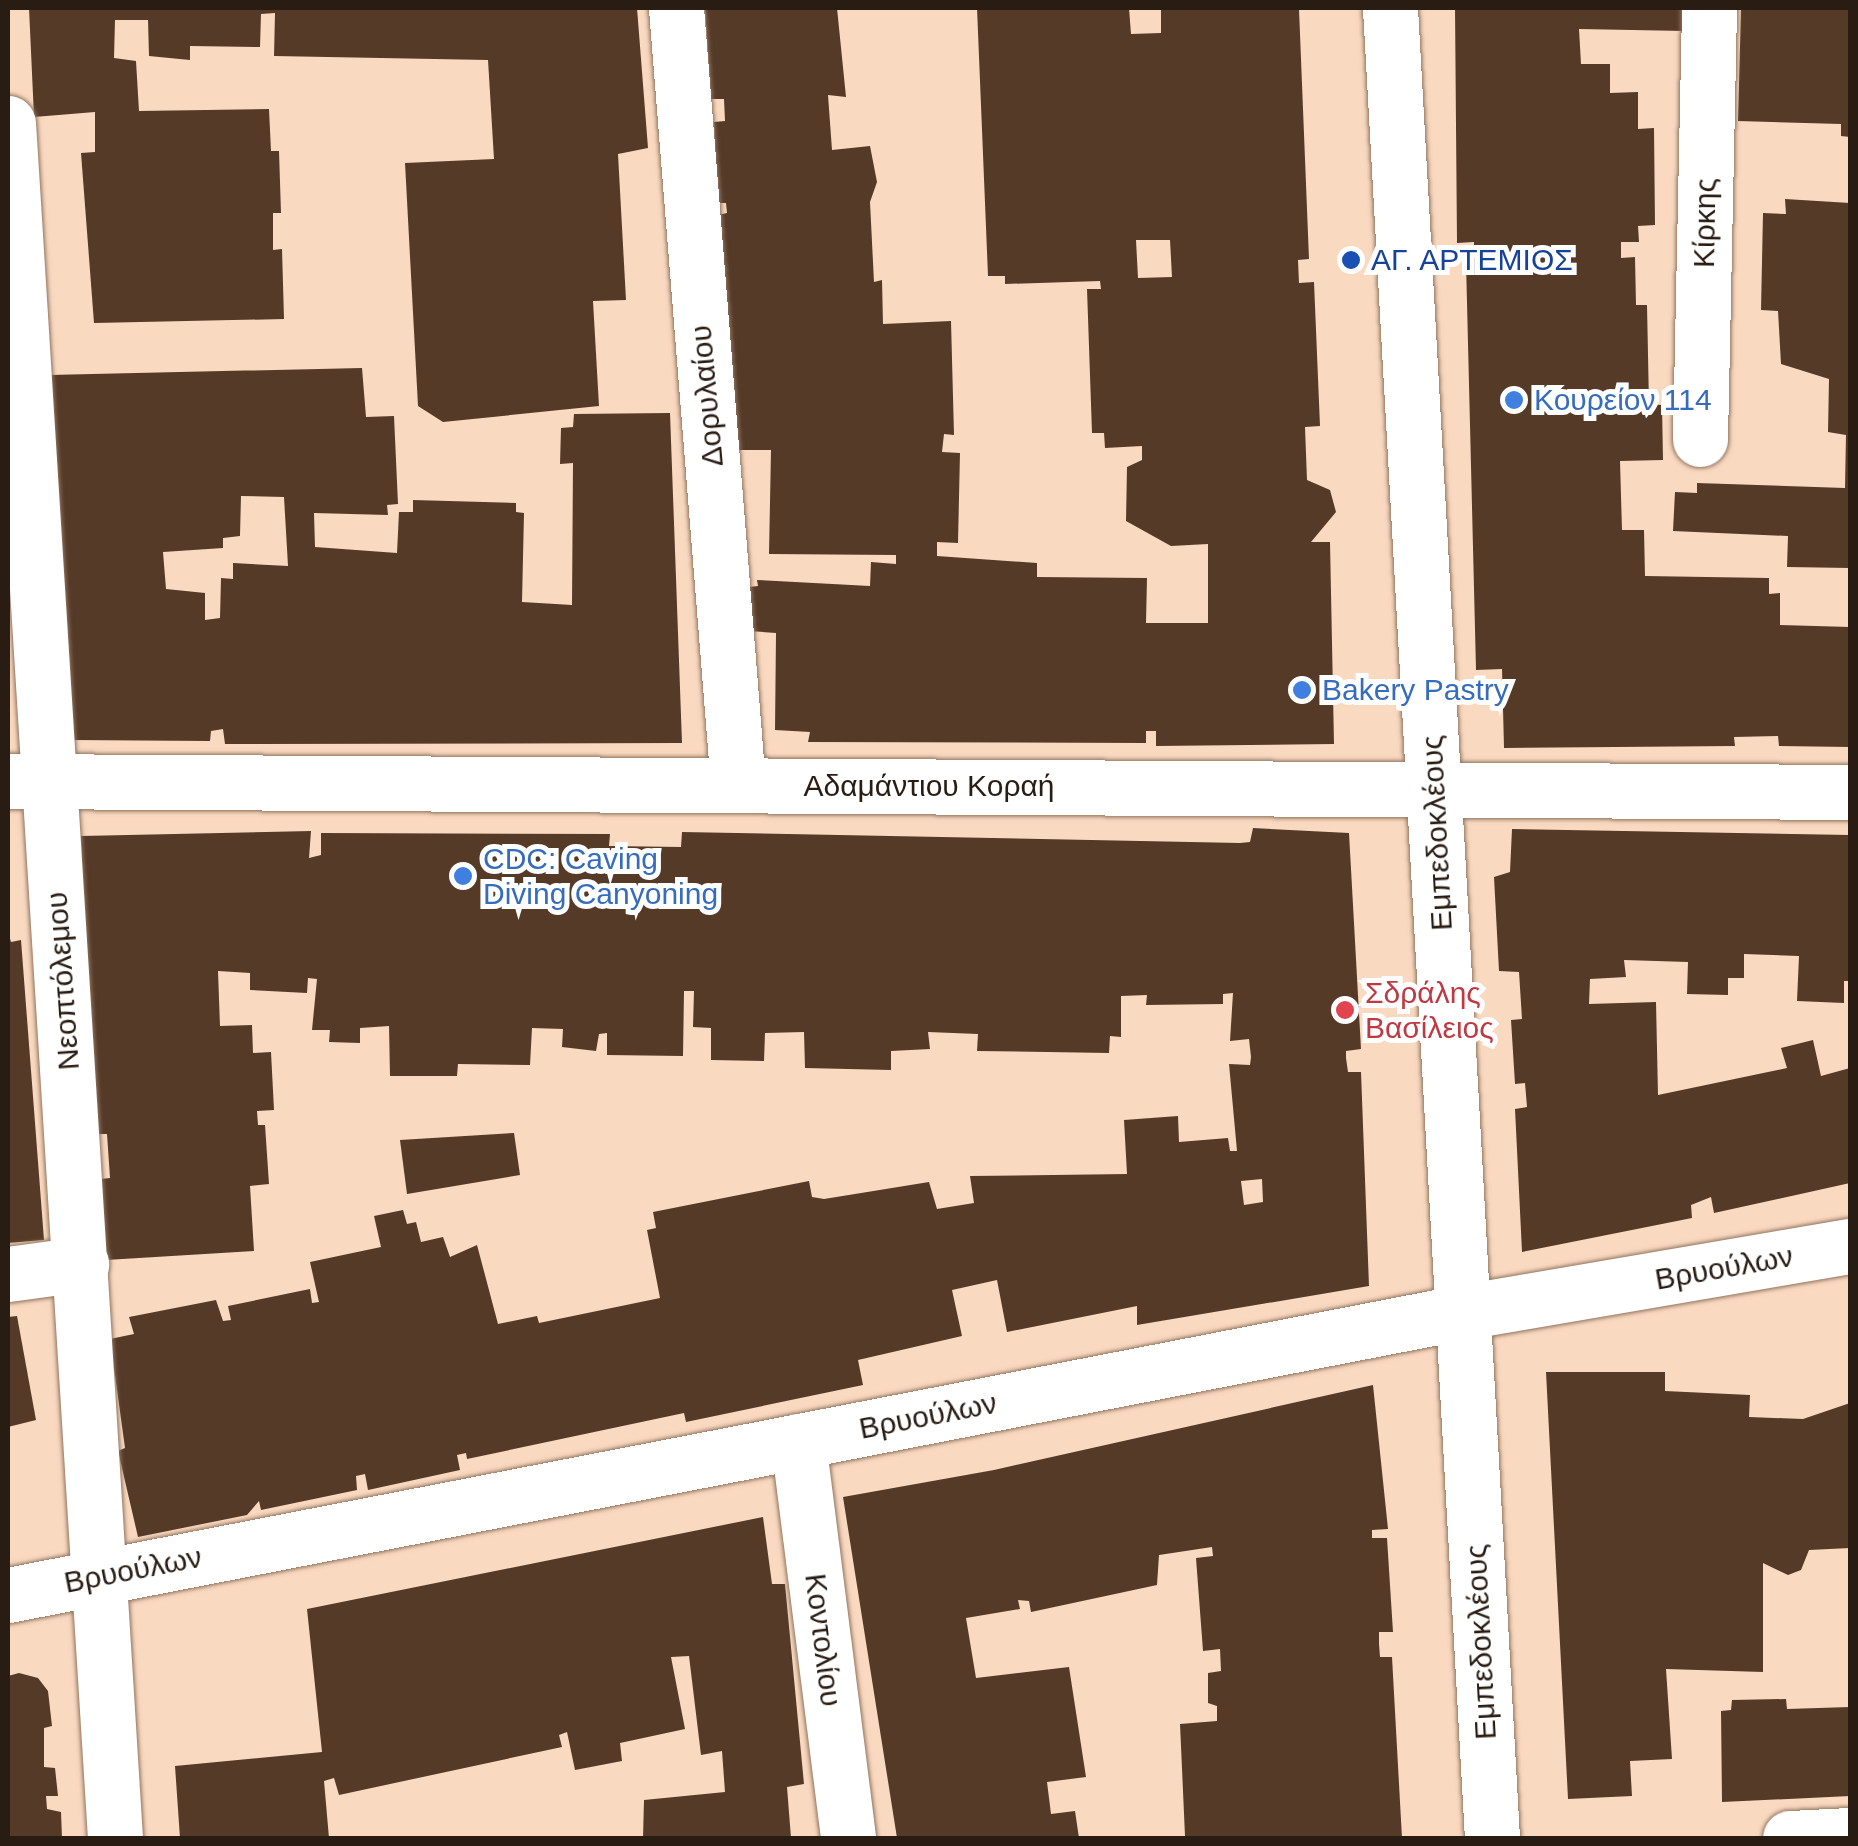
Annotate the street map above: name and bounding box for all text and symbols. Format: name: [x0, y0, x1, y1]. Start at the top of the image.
street label: Κίρκης: [1686, 178, 1724, 268]
place label: ΑΓ. ΑΡΤΕΜΙΟΣ: [1371, 242, 1574, 278]
marker: ΑΓ. ΑΡΤΕΜΙΟΣ: [1340, 249, 1362, 271]
street label: Δορυλαίου: [683, 324, 731, 468]
place label: Κουρείον 114: [1534, 382, 1712, 418]
marker: Κουρείον 114: [1503, 389, 1525, 411]
place label: Bakery Pastry: [1322, 672, 1509, 708]
marker: Bakery Pastry: [1291, 679, 1313, 701]
street label: Εμπεδοκλέους: [1414, 734, 1460, 932]
street label: Αδαμάντιου Κοραή: [803, 768, 1055, 804]
place label: CDC: Caving Diving Canyoning: [483, 841, 718, 912]
marker: CDC: Caving Diving Canyoning: [452, 865, 474, 887]
street label: Νεοπτόλεμου: [39, 891, 87, 1071]
place label: Σδράλης Βασίλειος: [1365, 975, 1494, 1046]
marker: Σδράλης Βασίλειος: [1334, 999, 1356, 1021]
street label: Βρυούλων: [1652, 1238, 1796, 1298]
street label: Βρυούλων: [856, 1385, 1000, 1447]
street label: Βρυούλων: [61, 1539, 205, 1601]
street label: Εμπεδοκλέους: [1458, 1543, 1504, 1741]
street label: Κοντολίου: [797, 1571, 849, 1709]

